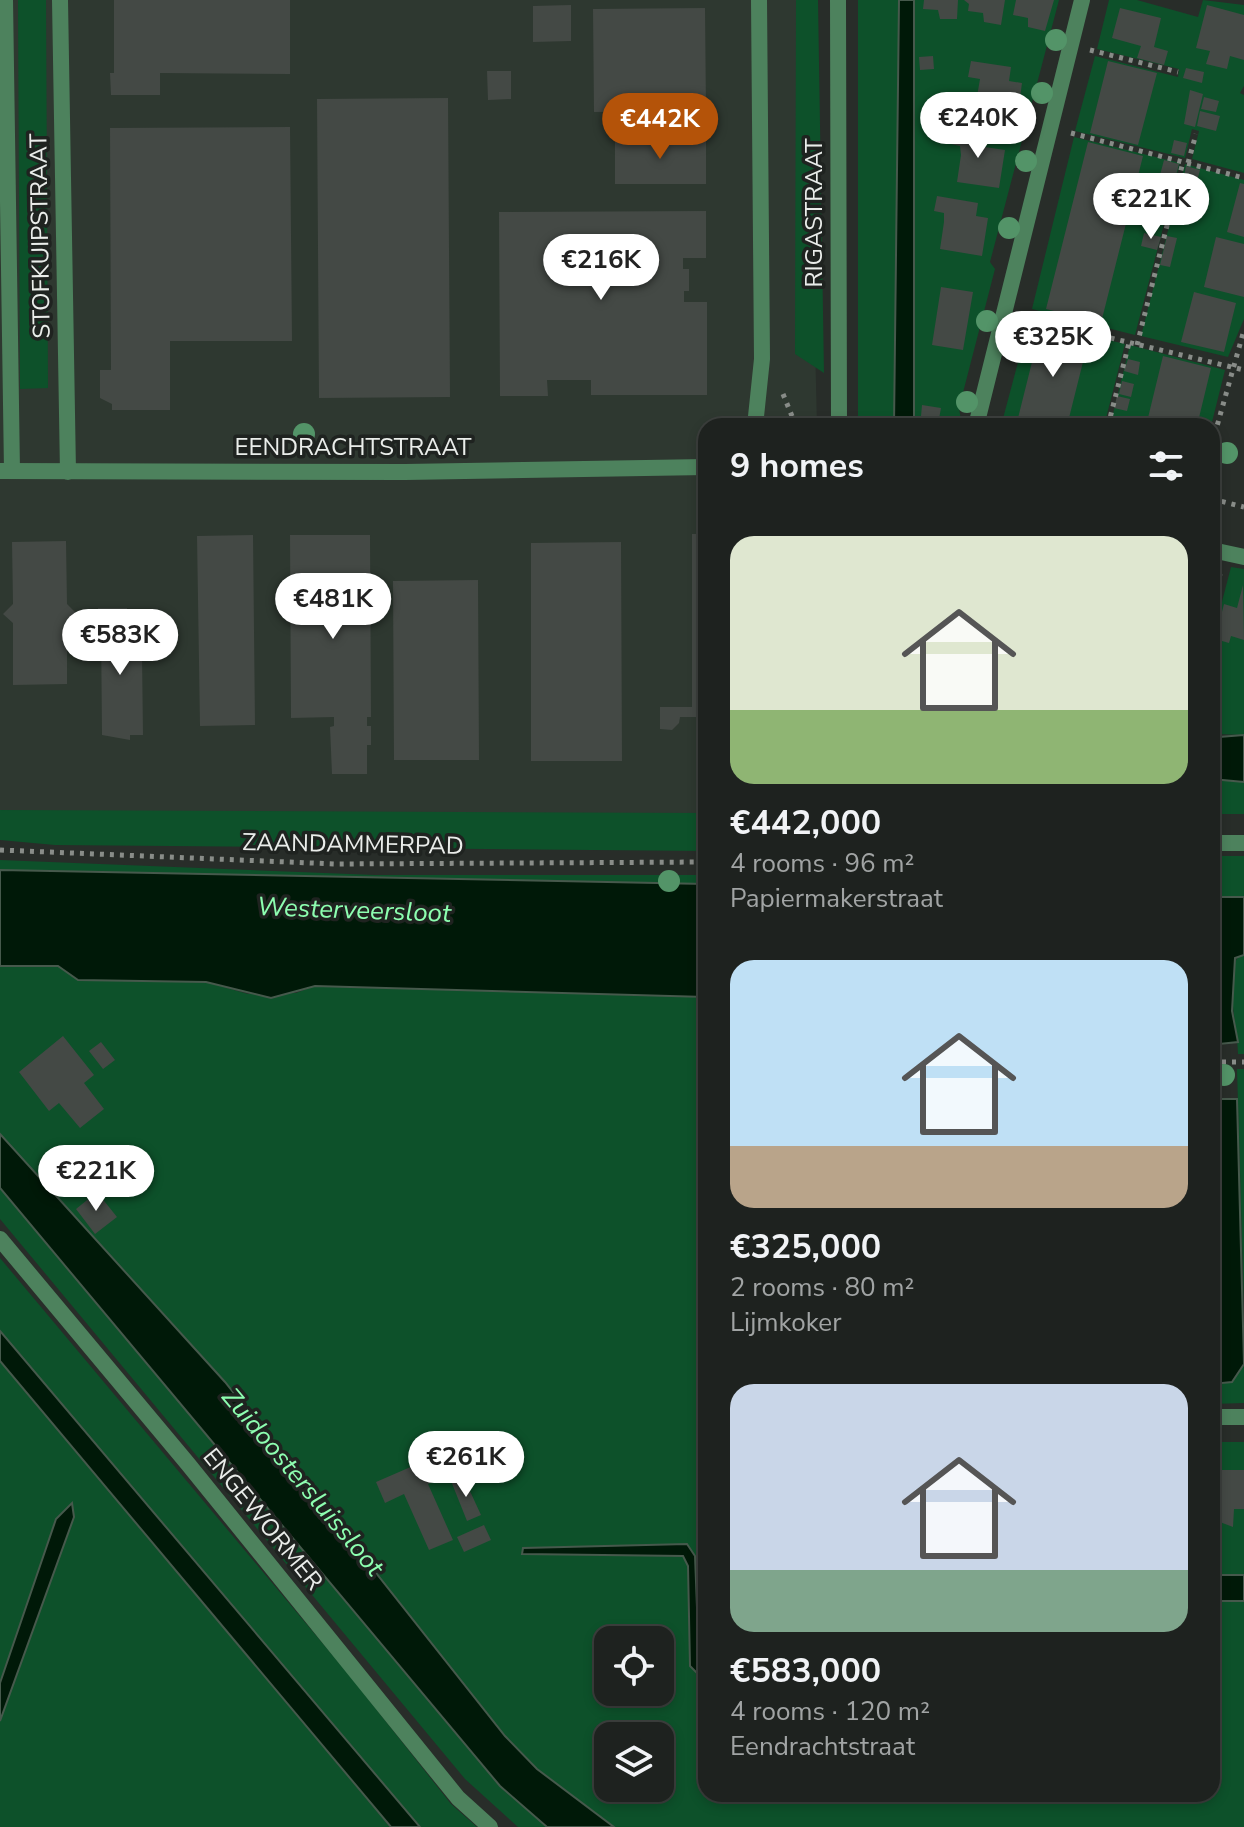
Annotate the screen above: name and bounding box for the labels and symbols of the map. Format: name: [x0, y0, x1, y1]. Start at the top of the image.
pin: €240K: [922, 92, 1034, 160]
pin: €442K: [604, 93, 716, 161]
street label: STOFKUIPSTRAAT: [22, 133, 58, 339]
street label: RIGASTRAAT: [798, 138, 830, 288]
pin: €221K: [1095, 173, 1207, 241]
pin: €216K: [545, 234, 657, 302]
pin: €325K: [997, 311, 1109, 379]
street label: EENDRACHTSTRAAT: [234, 431, 472, 463]
pin: €481K: [277, 573, 389, 641]
pin: €583K: [64, 609, 176, 677]
street label: ZAANDAMMERPAD: [242, 826, 464, 862]
water label: Westerveersloot: [256, 889, 453, 931]
pin: €221K: [40, 1145, 152, 1213]
water label: Zuidoostersluissloot: [214, 1381, 393, 1584]
pin: €261K: [410, 1431, 522, 1499]
street label: ENGEWORMER: [196, 1441, 330, 1597]

